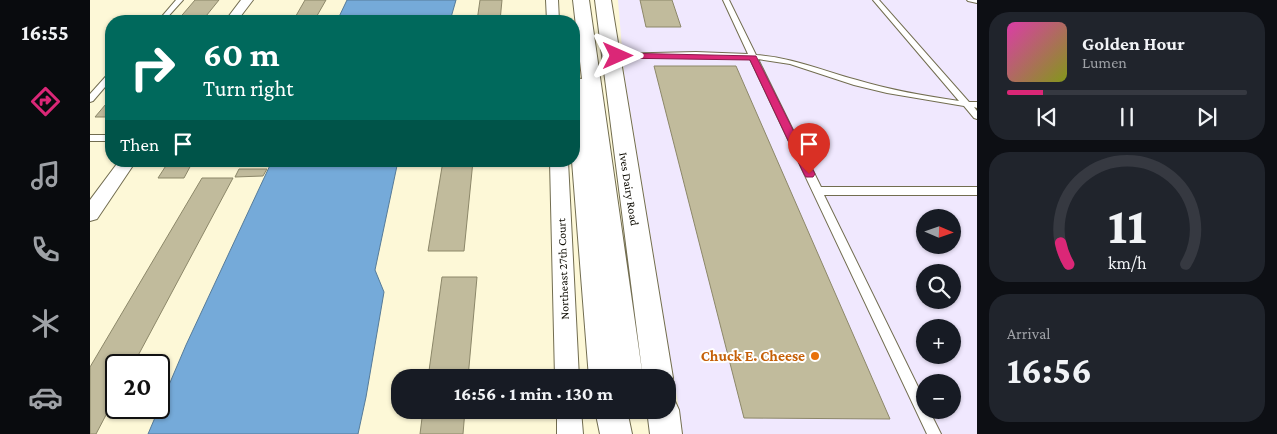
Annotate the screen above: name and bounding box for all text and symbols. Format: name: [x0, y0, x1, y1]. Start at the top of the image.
text: 16:55: [21, 20, 69, 45]
position arrow: [591, 29, 643, 81]
text: Golden Hour: [1082, 33, 1185, 54]
icon: right: [120, 35, 185, 100]
text: 60 m: [203, 35, 280, 74]
text: Lumen: [1082, 54, 1127, 71]
text: Turn right: [203, 76, 294, 101]
icon: directions: [28, 84, 63, 119]
icon: previous: [1033, 103, 1061, 131]
icon: pause: [1113, 103, 1141, 131]
icon: next: [1193, 103, 1221, 131]
pin: [788, 123, 830, 174]
icon: arrive: [169, 130, 197, 158]
icon: arrive: [795, 130, 823, 158]
text: Then: [120, 134, 159, 155]
street label: Ives Dairy Road: [616, 151, 642, 227]
icon: music: [28, 158, 63, 193]
text: 11: [1108, 196, 1146, 254]
north arrow: [916, 209, 961, 254]
map controls: [916, 209, 961, 419]
street label: Northeast 27th Court: [554, 217, 572, 320]
icon: phone: [28, 232, 63, 267]
text: km/h: [1108, 253, 1147, 273]
button: search: [916, 264, 961, 309]
icon: climate: [28, 306, 63, 341]
button: +: [916, 319, 961, 364]
text: Arrival: [1007, 325, 1051, 342]
place label: Chuck E. Cheese: [701, 348, 805, 364]
text: 16:56: [1007, 349, 1092, 391]
marker: Chuck E. Cheese: [809, 350, 821, 362]
speed limit sign: 20: [105, 354, 170, 419]
button: −: [916, 374, 961, 419]
icon: car: [28, 380, 63, 415]
text: 16:56 · 1 min · 130 m: [454, 383, 613, 404]

